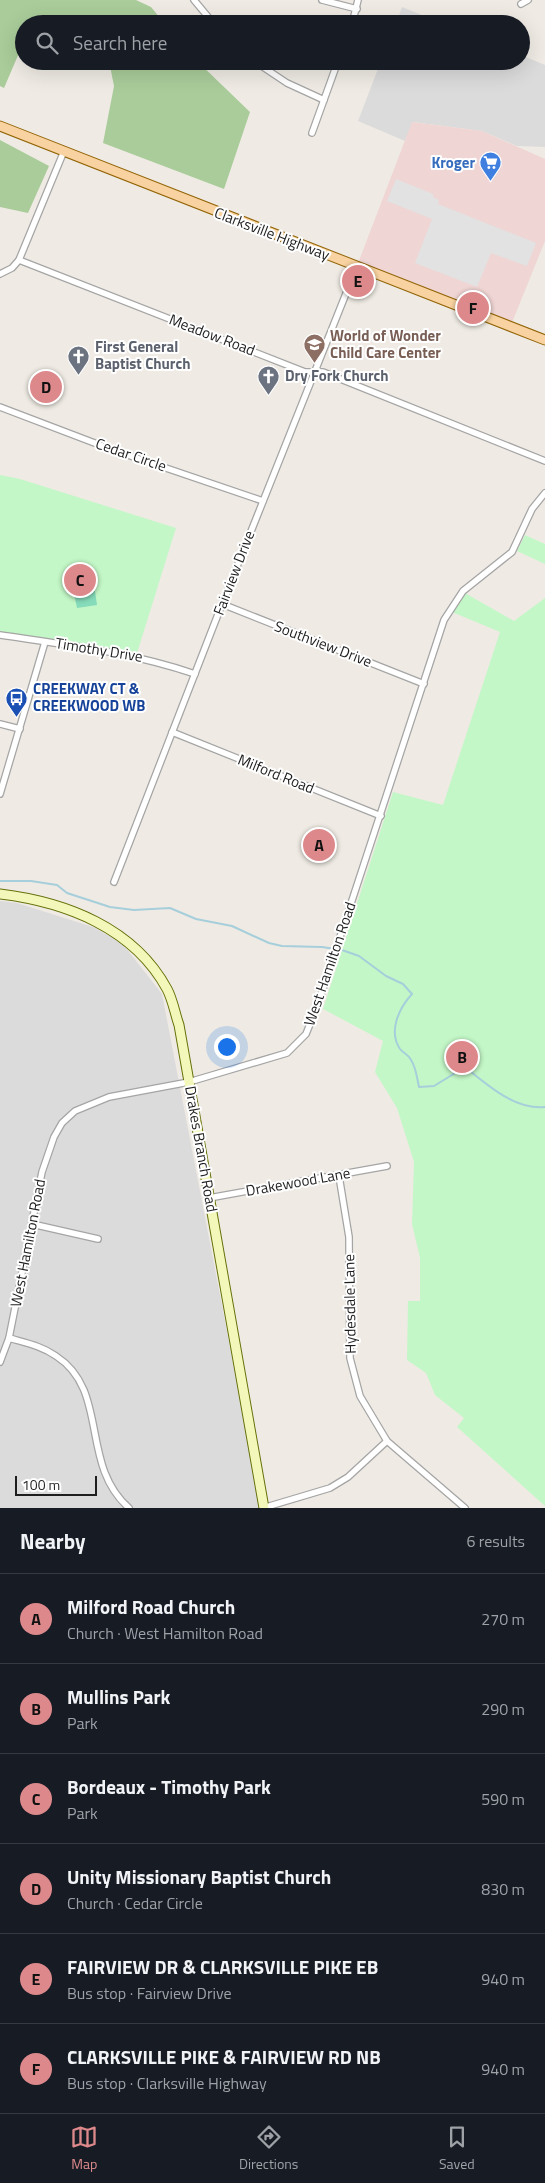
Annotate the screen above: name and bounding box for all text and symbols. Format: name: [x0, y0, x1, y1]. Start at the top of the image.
search box: [15, 15, 530, 70]
text: Search here: [73, 28, 167, 57]
icon: search: [33, 29, 61, 57]
place label: Kroger: [431, 151, 475, 174]
supermarket icon: Kroger: [479, 151, 503, 182]
street label: Clarksville Highway: [211, 201, 333, 266]
pin: E: [342, 262, 374, 300]
pin: F: [457, 289, 489, 327]
street label: Meadow Road: [166, 308, 259, 362]
place label: World of Wonder Child Care Center: [330, 324, 441, 364]
school or university icon: World of Wonder Child Care Center: [302, 333, 326, 364]
place label: First General Baptist Church: [95, 335, 190, 375]
church icon: First General Baptist Church: [67, 344, 91, 375]
church icon: Dry Fork Church: [257, 364, 281, 395]
place label: Dry Fork Church: [285, 364, 389, 387]
pin: D: [30, 368, 62, 406]
street label: Cedar Circle: [93, 432, 170, 477]
street label: Fairview Drive: [207, 527, 260, 618]
pin: C: [64, 561, 96, 599]
street label: Southview Drive: [271, 614, 375, 673]
street label: Timothy Drive: [54, 631, 144, 668]
place label: CREEKWAY CT & CREEKWOOD WB: [33, 677, 145, 717]
bus stop icon: CREEKWAY CT & CREEKWOOD WB: [5, 686, 29, 717]
street label: Milford Road: [234, 748, 318, 799]
pin: A: [303, 826, 335, 864]
street label: West Hamilton Road: [297, 899, 362, 1029]
your location: [214, 1034, 240, 1060]
pin: B: [446, 1038, 478, 1076]
street label: Drakes Branch Road: [179, 1084, 224, 1214]
street label: Drakewood Lane: [244, 1161, 352, 1202]
street label: West Hamilton Road: [4, 1177, 51, 1309]
street label: Hydesdale Lane: [337, 1254, 362, 1354]
scale bar: [15, 1473, 98, 1496]
text: 100 m: [22, 1474, 60, 1495]
text: Nearby: [20, 1525, 85, 1557]
text: 6 results: [466, 1529, 525, 1553]
text: Milford Road Church: [67, 1592, 235, 1621]
text: A: [31, 1607, 41, 1631]
text: 270 m: [481, 1607, 525, 1631]
text: Church · West Hamilton Road: [67, 1621, 263, 1645]
text: Mullins Park: [67, 1682, 170, 1711]
text: B: [31, 1697, 41, 1721]
text: 290 m: [481, 1697, 525, 1721]
text: Park: [67, 1711, 98, 1735]
text: Bordeaux - Timothy Park: [67, 1772, 271, 1801]
text: C: [32, 1787, 40, 1811]
text: 590 m: [481, 1787, 525, 1811]
text: Park: [67, 1801, 98, 1825]
text: Unity Missionary Baptist Church: [67, 1862, 331, 1891]
text: D: [31, 1877, 41, 1901]
text: 830 m: [481, 1877, 525, 1901]
text: Church · Cedar Circle: [67, 1891, 203, 1915]
text: FAIRVIEW DR & CLARKSVILLE PIKE EB: [67, 1952, 378, 1981]
text: E: [32, 1967, 40, 1991]
text: 940 m: [481, 1967, 525, 1991]
text: Bus stop · Fairview Drive: [67, 1981, 232, 2005]
text: CLARKSVILLE PIKE & FAIRVIEW RD NB: [67, 2042, 381, 2071]
text: F: [32, 2057, 40, 2081]
text: 940 m: [481, 2057, 525, 2081]
text: Bus stop · Clarksville Highway: [67, 2071, 267, 2095]
tab: Map: [70, 2123, 98, 2174]
tab: Directions: [239, 2123, 298, 2174]
tab: Saved: [439, 2123, 475, 2174]

